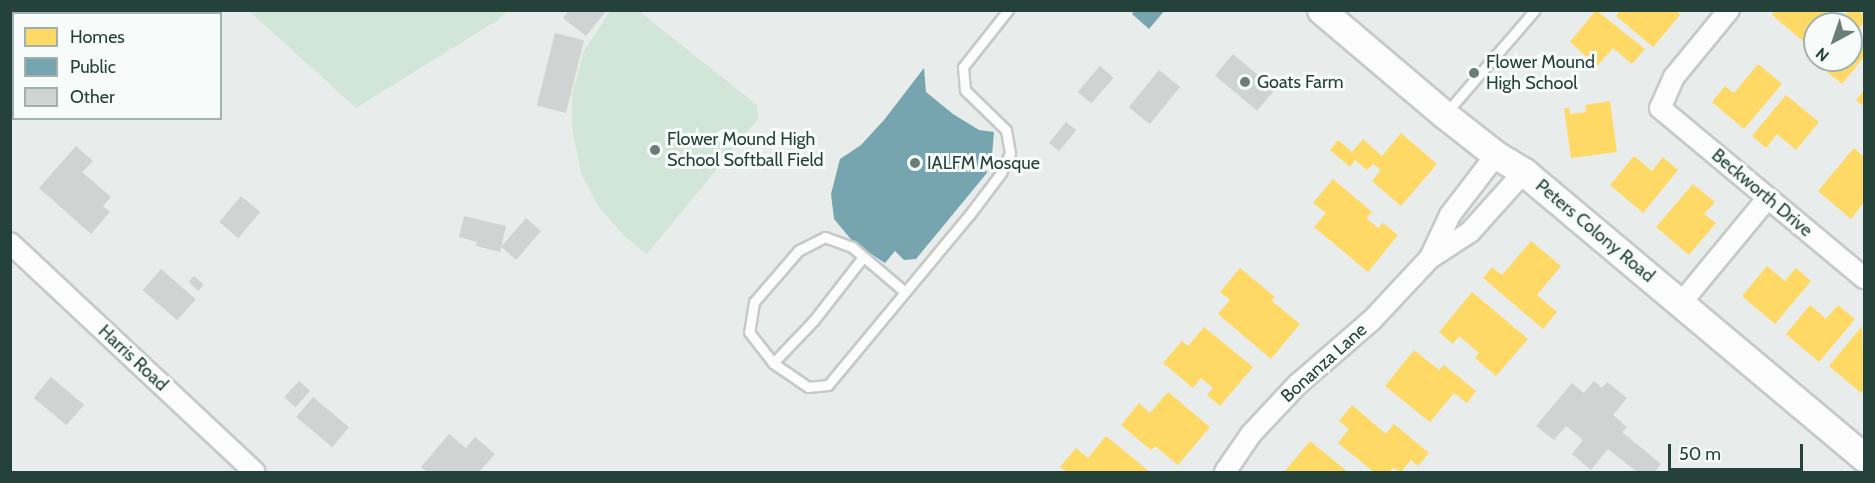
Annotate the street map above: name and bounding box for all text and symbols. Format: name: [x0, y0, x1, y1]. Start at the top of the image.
legend: [12, 12, 222, 120]
north arrow: [1803, 12, 1863, 72]
text: Homes: [70, 26, 125, 48]
text: N: [1812, 44, 1833, 66]
place label: Flower Mound High School: [1486, 52, 1595, 94]
text: Public: [70, 56, 116, 78]
marker: Flower Mound High School: [1467, 66, 1481, 80]
place label: Goats Farm: [1257, 71, 1343, 93]
marker: Goats Farm: [1238, 75, 1252, 89]
text: Other: [70, 86, 115, 108]
place label: Flower Mound High School Softball Field: [667, 129, 824, 172]
marker: Flower Mound High School Softball Field: [648, 143, 662, 157]
street label: Beckworth Drive: [1707, 145, 1817, 241]
place label: IALFM Mosque: [927, 152, 1040, 174]
marker: IALFM Mosque: [908, 156, 922, 170]
street label: Peters Colony Road: [1531, 175, 1659, 287]
street label: Bonanza Lane: [1277, 319, 1371, 407]
street label: Harris Road: [94, 320, 172, 396]
scale bar: [1671, 432, 1806, 470]
text: 50 m: [1679, 443, 1721, 465]

